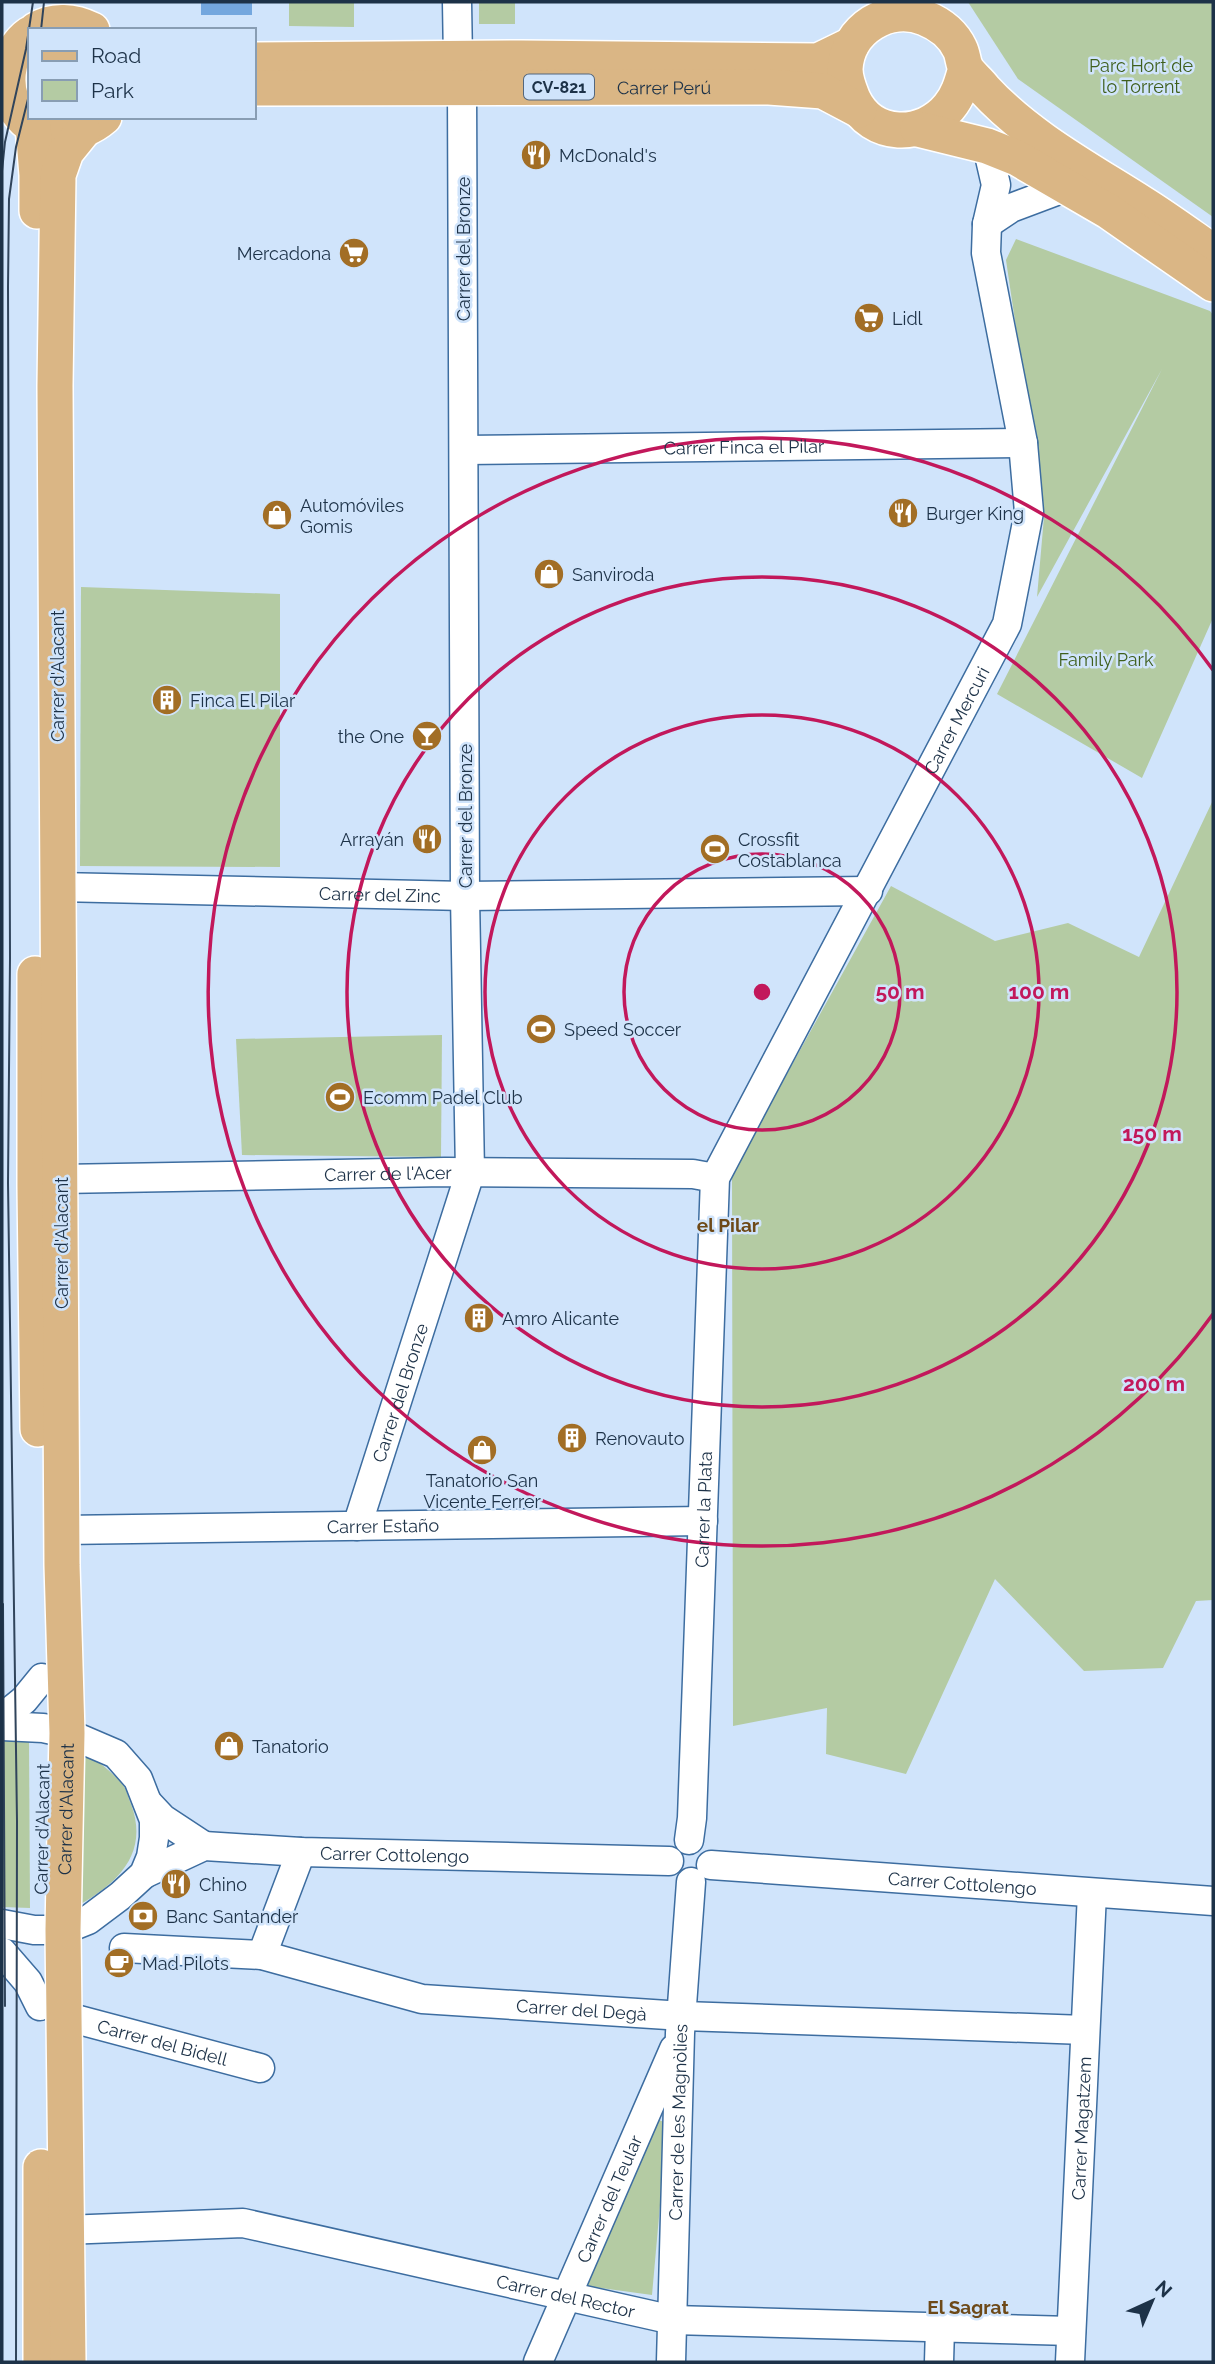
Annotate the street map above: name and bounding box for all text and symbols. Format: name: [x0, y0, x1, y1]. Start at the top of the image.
legend: [28, 28, 256, 119]
text: Road: [91, 43, 141, 68]
park label: Parc Hort de lo Torrent: [1089, 55, 1193, 97]
road number: CV-821: [524, 74, 594, 100]
street label: Carrer Perú: [617, 77, 711, 98]
text: Park: [91, 78, 134, 103]
restaurant icon: McDonald's: [519, 138, 553, 172]
place label: McDonald's: [559, 145, 657, 166]
street label: Carrer del Bronze: [453, 176, 474, 321]
supermarket icon: Mercadona: [337, 236, 371, 270]
place label: Mercadona: [237, 243, 331, 264]
supermarket icon: Lidl: [852, 301, 886, 335]
place label: Lidl: [892, 308, 923, 329]
street label: Carrer Finca el Pilar: [664, 435, 825, 458]
place label: Automóviles Gomis: [300, 495, 404, 537]
restaurant icon: Burger King: [886, 496, 920, 530]
shop icon: Automóviles Gomis: [260, 498, 294, 532]
place label: Burger King: [926, 503, 1024, 524]
shop icon: Sanviroda: [532, 557, 566, 591]
place label: Sanviroda: [572, 564, 654, 585]
street label: Carrer d'Alacant: [47, 610, 68, 742]
park label: Family Park: [1059, 649, 1154, 670]
street label: Carrer Mercuri: [919, 663, 993, 778]
building icon: Finca El Pilar: [150, 683, 184, 717]
place label: Finca El Pilar: [190, 690, 296, 711]
bar icon: the One: [410, 719, 444, 753]
place label: the One: [338, 726, 404, 747]
street label: Carrer del Bronze: [455, 743, 476, 888]
restaurant icon: Arrayán: [410, 822, 444, 856]
place label: Arrayán: [340, 829, 404, 850]
place label: Crossfit Costablanca: [738, 829, 842, 871]
sports icon: Crossfit Costablanca: [698, 832, 732, 866]
street label: Carrer del Zinc: [319, 882, 441, 906]
text: 50 m: [875, 979, 925, 1004]
text: 100 m: [1009, 979, 1069, 1004]
centre of rings: [750, 980, 774, 1004]
sports icon: Speed Soccer: [524, 1012, 558, 1046]
place label: Speed Soccer: [564, 1019, 682, 1040]
sports icon: Ecomm Padel Club: [323, 1080, 357, 1114]
place label: Ecomm Padel Club: [363, 1087, 523, 1108]
text: 150 m: [1122, 1121, 1182, 1146]
street label: Carrer de l'Acer: [324, 1161, 452, 1185]
street label: Carrer d'Alacant: [51, 1177, 72, 1309]
district label: el Pilar: [697, 1214, 760, 1236]
building icon: Amro Alicante: [462, 1301, 496, 1335]
place label: Amro Alicante: [502, 1308, 619, 1329]
street label: Carrer del Bronze: [368, 1320, 432, 1465]
text: 200 m: [1123, 1371, 1185, 1396]
building icon: Renovauto: [555, 1421, 589, 1455]
place label: Renovauto: [595, 1428, 685, 1449]
shop icon: Tanatorio San Vicente Ferrer: [465, 1433, 499, 1467]
street label: Carrer la Plata: [691, 1451, 716, 1568]
place label: Tanatorio San Vicente Ferrer: [423, 1470, 542, 1512]
street label: Carrer Estaño: [327, 1514, 440, 1537]
shop icon: Tanatorio: [212, 1729, 246, 1763]
place label: Tanatorio: [252, 1736, 329, 1757]
street label: Carrer d'Alacant: [54, 1743, 77, 1875]
street label: Carrer d’Alacant: [30, 1763, 54, 1895]
street label: Carrer Cottolengo: [320, 1842, 470, 1867]
restaurant icon: Chino: [159, 1867, 193, 1901]
street label: Carrer Cottolengo: [887, 1867, 1038, 1899]
place label: Chino: [199, 1874, 247, 1895]
bank icon: Banc Santander: [126, 1899, 160, 1933]
place label: Banc Santander: [166, 1906, 299, 1927]
cafe icon: Mad Pilots: [102, 1946, 136, 1980]
place label: Mad Pilots: [142, 1953, 229, 1974]
street label: Carrer del Degà: [516, 1995, 647, 2024]
street label: Carrer del Bidell: [95, 2015, 230, 2069]
street label: Carrer de les Magnòlies: [664, 2023, 691, 2221]
street label: Carrer Magatzem: [1067, 2056, 1095, 2201]
street label: Carrer del Teular: [572, 2131, 646, 2266]
north arrow: [1117, 2266, 1187, 2336]
street label: Carrer del Rector: [495, 2270, 638, 2322]
text: N: [1151, 2276, 1177, 2302]
district label: El Sagrat: [927, 2296, 1009, 2318]

